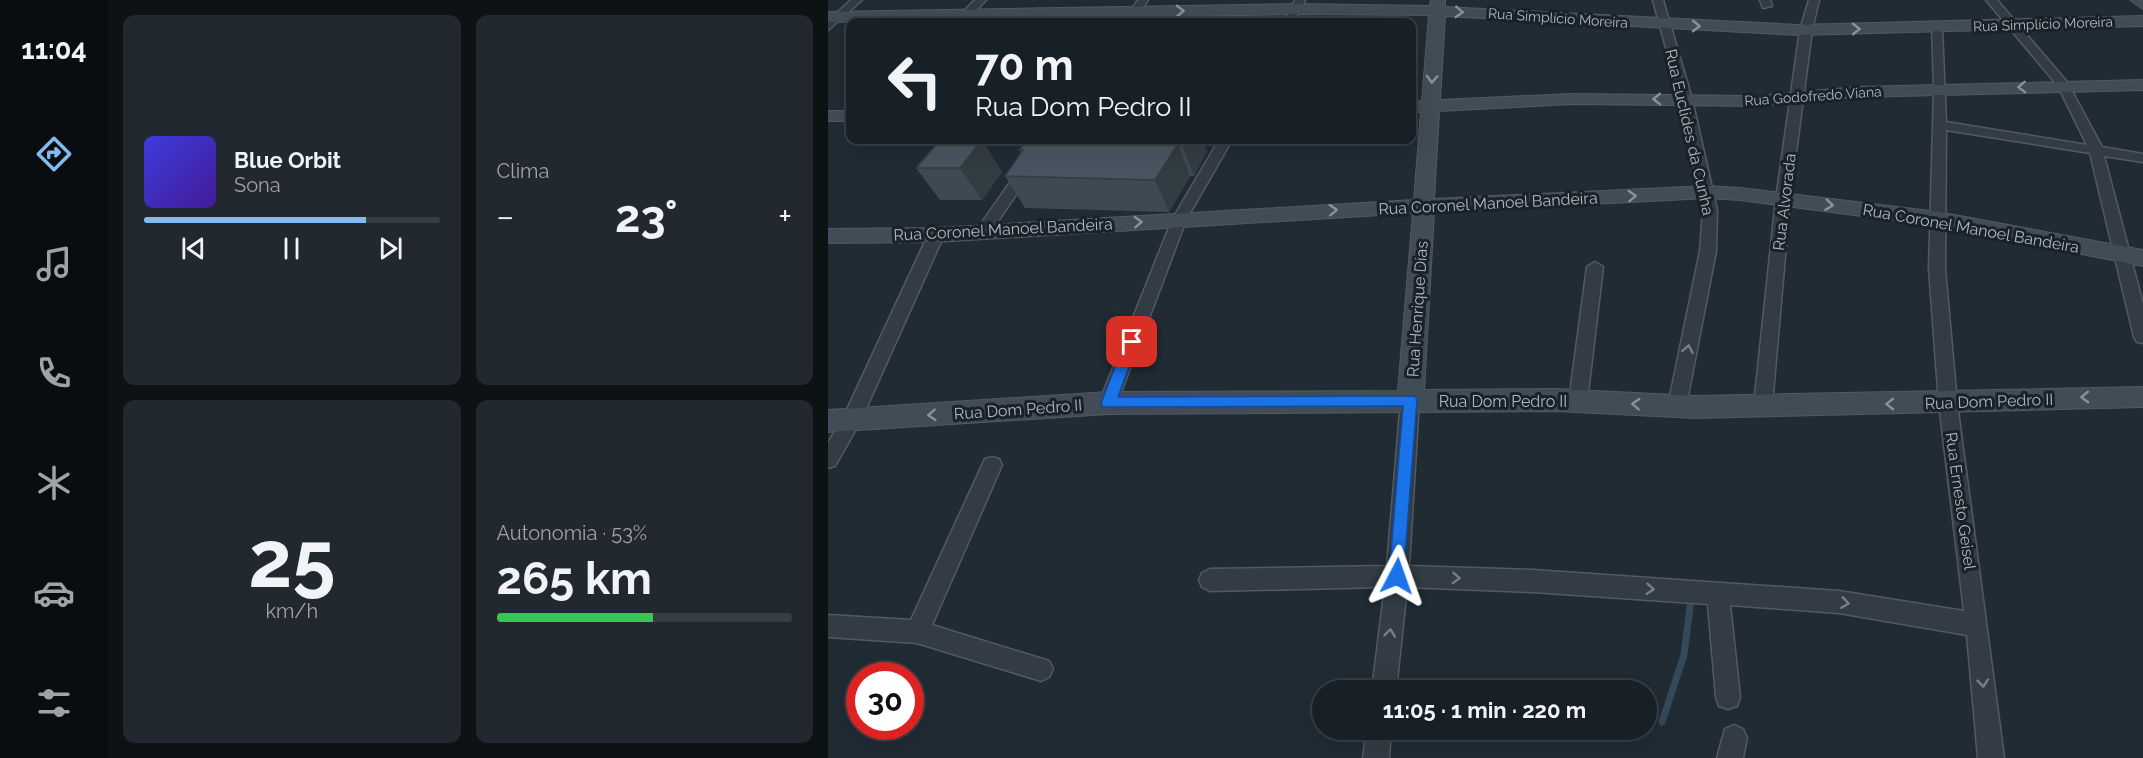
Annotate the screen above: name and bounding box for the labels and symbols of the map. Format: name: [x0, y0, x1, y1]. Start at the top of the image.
one-way arrow: [1176, 5, 1185, 17]
street label: Rua Simplício Moreira: [1488, 5, 1628, 31]
one-way arrow: [1455, 6, 1464, 19]
street label: Rua Simplício Moreira: [1973, 14, 2113, 34]
one-way arrow: [1691, 20, 1700, 32]
one-way arrow: [1852, 23, 1861, 35]
street label: Rua Euclides da Cunha: [1661, 47, 1718, 217]
one-way arrow: [1426, 75, 1439, 84]
one-way arrow: [2017, 80, 2026, 93]
street label: Rua Godofredo Viana: [1744, 83, 1882, 109]
one-way arrow: [1652, 93, 1661, 105]
street label: Rua Alvorada: [1769, 152, 1800, 252]
street label: Rua Coronel Manoel Bandeira: [1378, 188, 1598, 219]
one-way arrow: [1628, 189, 1637, 202]
one-way arrow: [1825, 198, 1834, 211]
street label: Rua Coronel Manoel Bandeira: [1861, 200, 2081, 257]
one-way arrow: [1328, 204, 1337, 217]
street label: Rua Coronel Manoel Bandeira: [893, 214, 1113, 245]
one-way arrow: [1134, 216, 1143, 229]
street label: Rua Henrique Dias: [1403, 240, 1432, 378]
pin: [1106, 316, 1157, 367]
one-way arrow: [1681, 344, 1694, 354]
street label: Rua Dom Pedro II: [1925, 390, 2054, 413]
one-way arrow: [2080, 391, 2089, 403]
street label: Rua Dom Pedro II: [1439, 392, 1567, 411]
street label: Rua Dom Pedro II: [953, 396, 1083, 423]
one-way arrow: [1632, 398, 1641, 410]
one-way arrow: [1885, 398, 1894, 410]
one-way arrow: [927, 408, 936, 421]
street label: Rua Ernesto Geisel: [1941, 431, 1980, 572]
position arrow: [1365, 544, 1429, 608]
one-way arrow: [1451, 572, 1460, 585]
one-way arrow: [1646, 583, 1655, 596]
one-way arrow: [1840, 597, 1849, 609]
one-way arrow: [1384, 628, 1396, 638]
speed limit sign: 30: [846, 662, 924, 740]
one-way arrow: [1977, 678, 1989, 688]

